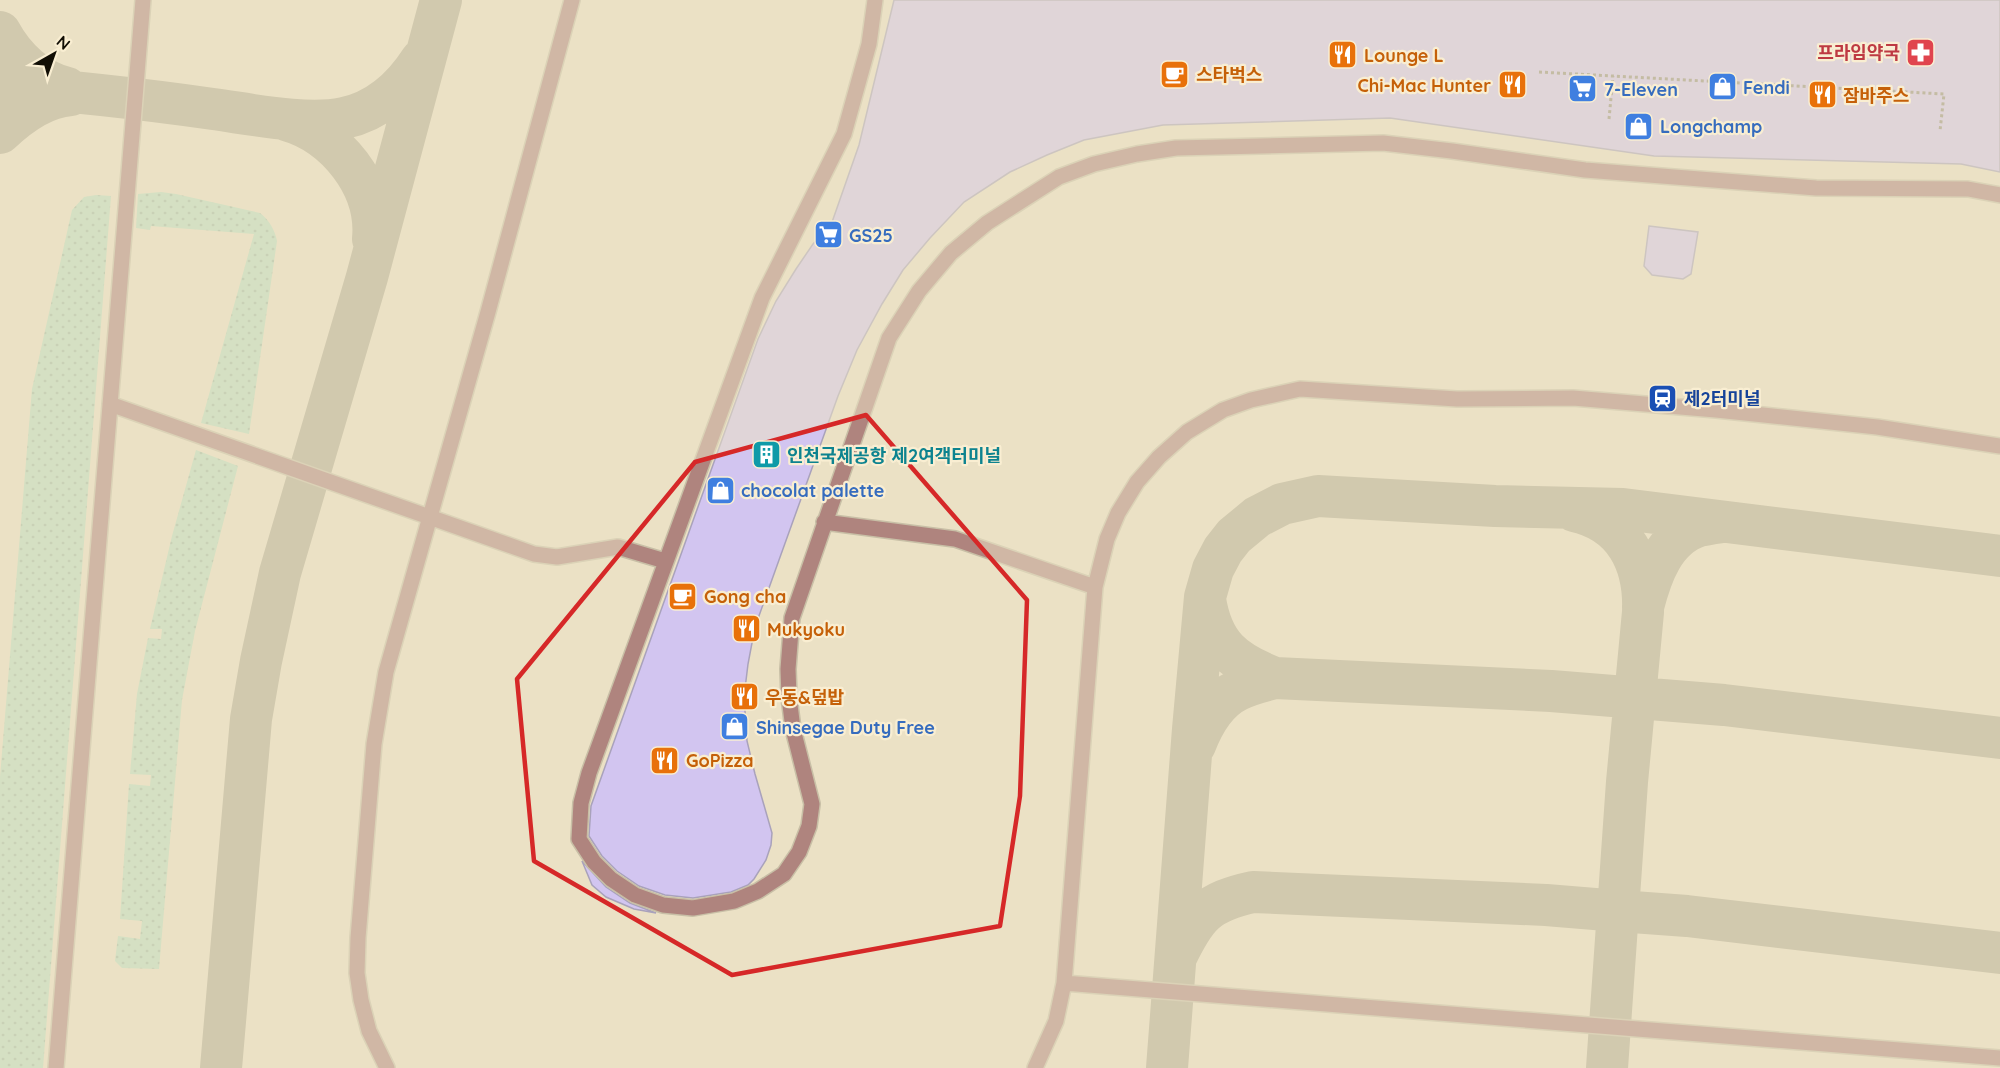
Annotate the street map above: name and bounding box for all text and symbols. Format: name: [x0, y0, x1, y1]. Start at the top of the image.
north arrow: [24, 24, 84, 84]
text: N: [53, 31, 75, 54]
pharmacy icon: 프라임약국: [1905, 36, 1937, 68]
restaurant icon: Lounge L: [1327, 39, 1359, 71]
place label: 프라임약국: [1817, 41, 1900, 64]
place label: Lounge L: [1364, 44, 1444, 67]
cafe icon: 스타벅스: [1159, 58, 1191, 90]
place label: 스타벅스: [1196, 63, 1262, 86]
restaurant icon: Chi-Mac Hunter: [1496, 69, 1528, 101]
shop icon: Fendi: [1706, 71, 1738, 103]
supermarket icon: 7-Eleven: [1567, 73, 1599, 105]
place label: Chi-Mac Hunter: [1357, 74, 1491, 97]
place label: Fendi: [1743, 76, 1790, 99]
place label: 7-Eleven: [1604, 78, 1678, 101]
restaurant icon: 잠바주스: [1806, 79, 1838, 111]
place label: 잠바주스: [1843, 84, 1909, 107]
shop icon: Longchamp: [1623, 110, 1655, 142]
place label: Longchamp: [1660, 115, 1762, 138]
supermarket icon: GS25: [812, 219, 844, 251]
place label: GS25: [849, 224, 893, 247]
station icon: 제2터미널: [1647, 382, 1679, 414]
place label: 제2터미널: [1684, 387, 1760, 410]
building icon: 인천국제공항 제2여객터미널: [750, 439, 782, 471]
place label: 인천국제공항 제2여객터미널: [787, 444, 1001, 467]
shop icon: chocolat palette: [704, 474, 736, 506]
place label: chocolat palette: [741, 479, 884, 502]
cafe icon: Gong cha: [667, 580, 699, 612]
place label: Gong cha: [704, 585, 786, 608]
restaurant icon: Mukyoku: [730, 613, 762, 645]
place label: Mukyoku: [767, 618, 845, 641]
restaurant icon: 우동&덮밥: [728, 681, 760, 713]
place label: 우동&덮밥: [765, 686, 844, 709]
shop icon: Shinsegae Duty Free: [719, 711, 751, 743]
place label: Shinsegae Duty Free: [756, 716, 935, 739]
restaurant icon: GoPizza: [649, 744, 681, 776]
place label: GoPizza: [686, 749, 754, 772]

